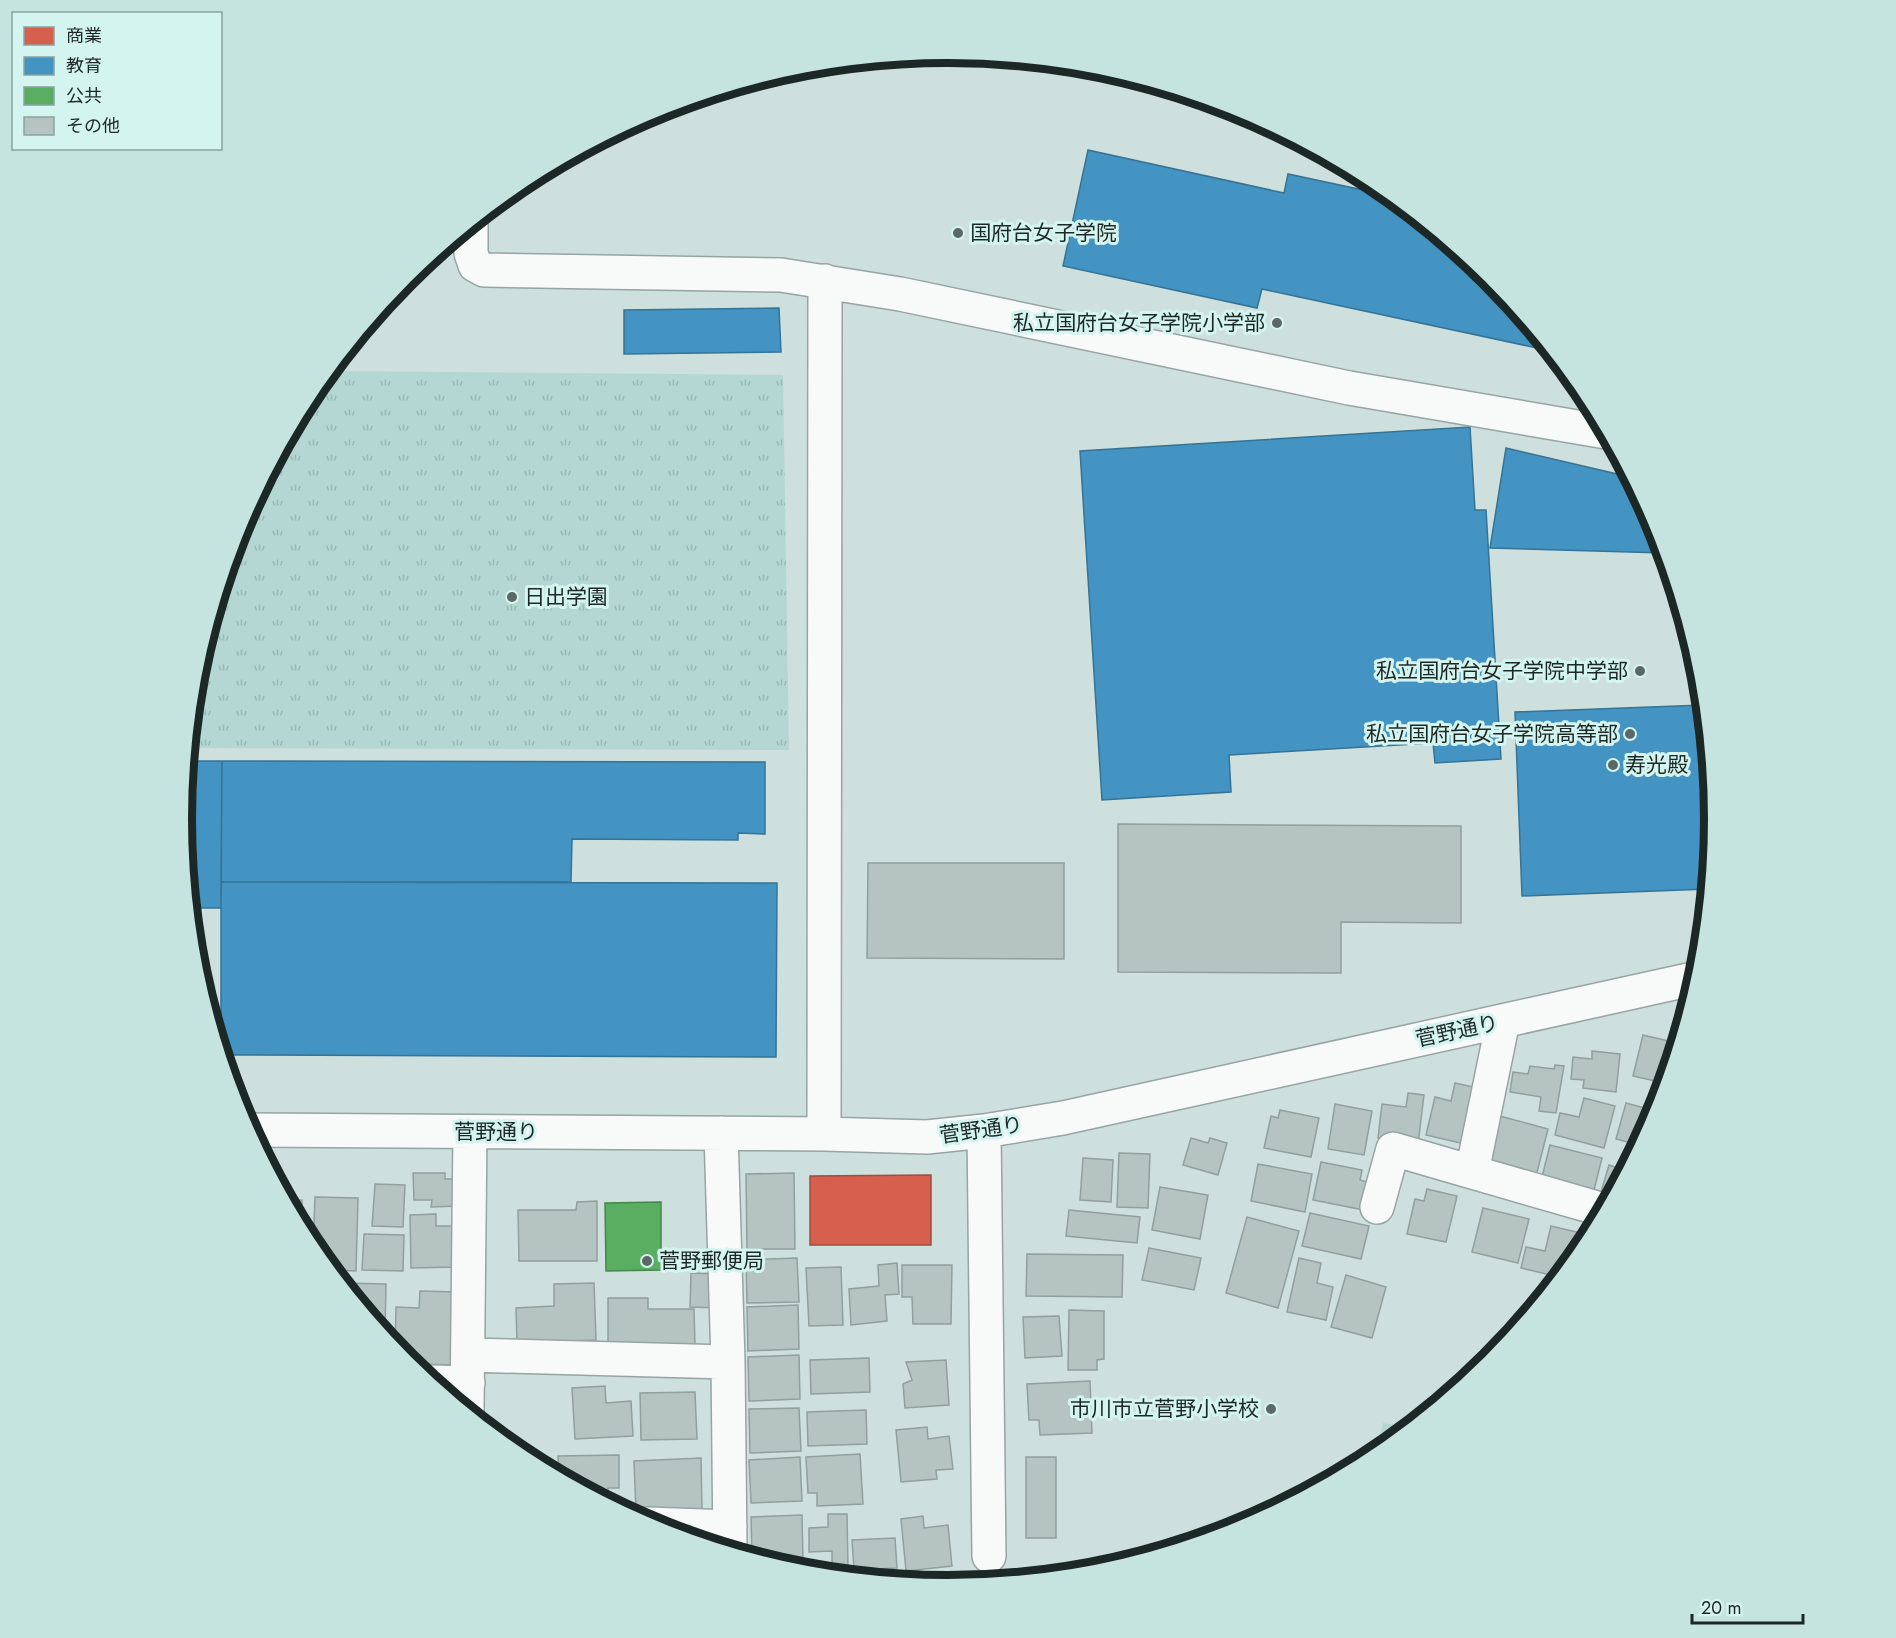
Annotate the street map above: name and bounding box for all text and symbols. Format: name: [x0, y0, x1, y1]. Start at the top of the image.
legend: [12, 12, 222, 150]
text: 商業: [66, 23, 102, 49]
text: 教育: [66, 53, 102, 79]
text: 公共: [66, 83, 102, 109]
text: その他: [66, 113, 120, 139]
place label: 国府台女子学院: [970, 218, 1117, 248]
marker: 国府台女子学院: [951, 226, 965, 240]
place label: 私立国府台女子学院小学部: [1013, 308, 1265, 338]
marker: 私立国府台女子学院小学部: [1270, 316, 1284, 330]
place label: 日出学園: [524, 582, 608, 612]
marker: 日出学園: [505, 590, 519, 604]
place label: 私立国府台女子学院中学部: [1376, 656, 1628, 686]
marker: 私立国府台女子学院中学部: [1633, 664, 1647, 678]
place label: 私立国府台女子学院高等部: [1366, 719, 1618, 749]
marker: 私立国府台女子学院高等部: [1623, 727, 1637, 741]
place label: 寿光殿: [1625, 750, 1688, 780]
marker: 寿光殿: [1606, 758, 1620, 772]
street label: 菅野通り: [1413, 1008, 1501, 1054]
street label: 菅野通り: [937, 1109, 1025, 1151]
street label: 菅野通り: [454, 1117, 538, 1147]
place label: 菅野郵便局: [659, 1246, 764, 1276]
marker: 菅野郵便局: [640, 1254, 654, 1268]
place label: 市川市立菅野小学校: [1070, 1394, 1259, 1424]
marker: 市川市立菅野小学校: [1264, 1402, 1278, 1416]
scale bar: [1692, 1587, 1803, 1625]
text: 20 m: [1701, 1595, 1741, 1621]

